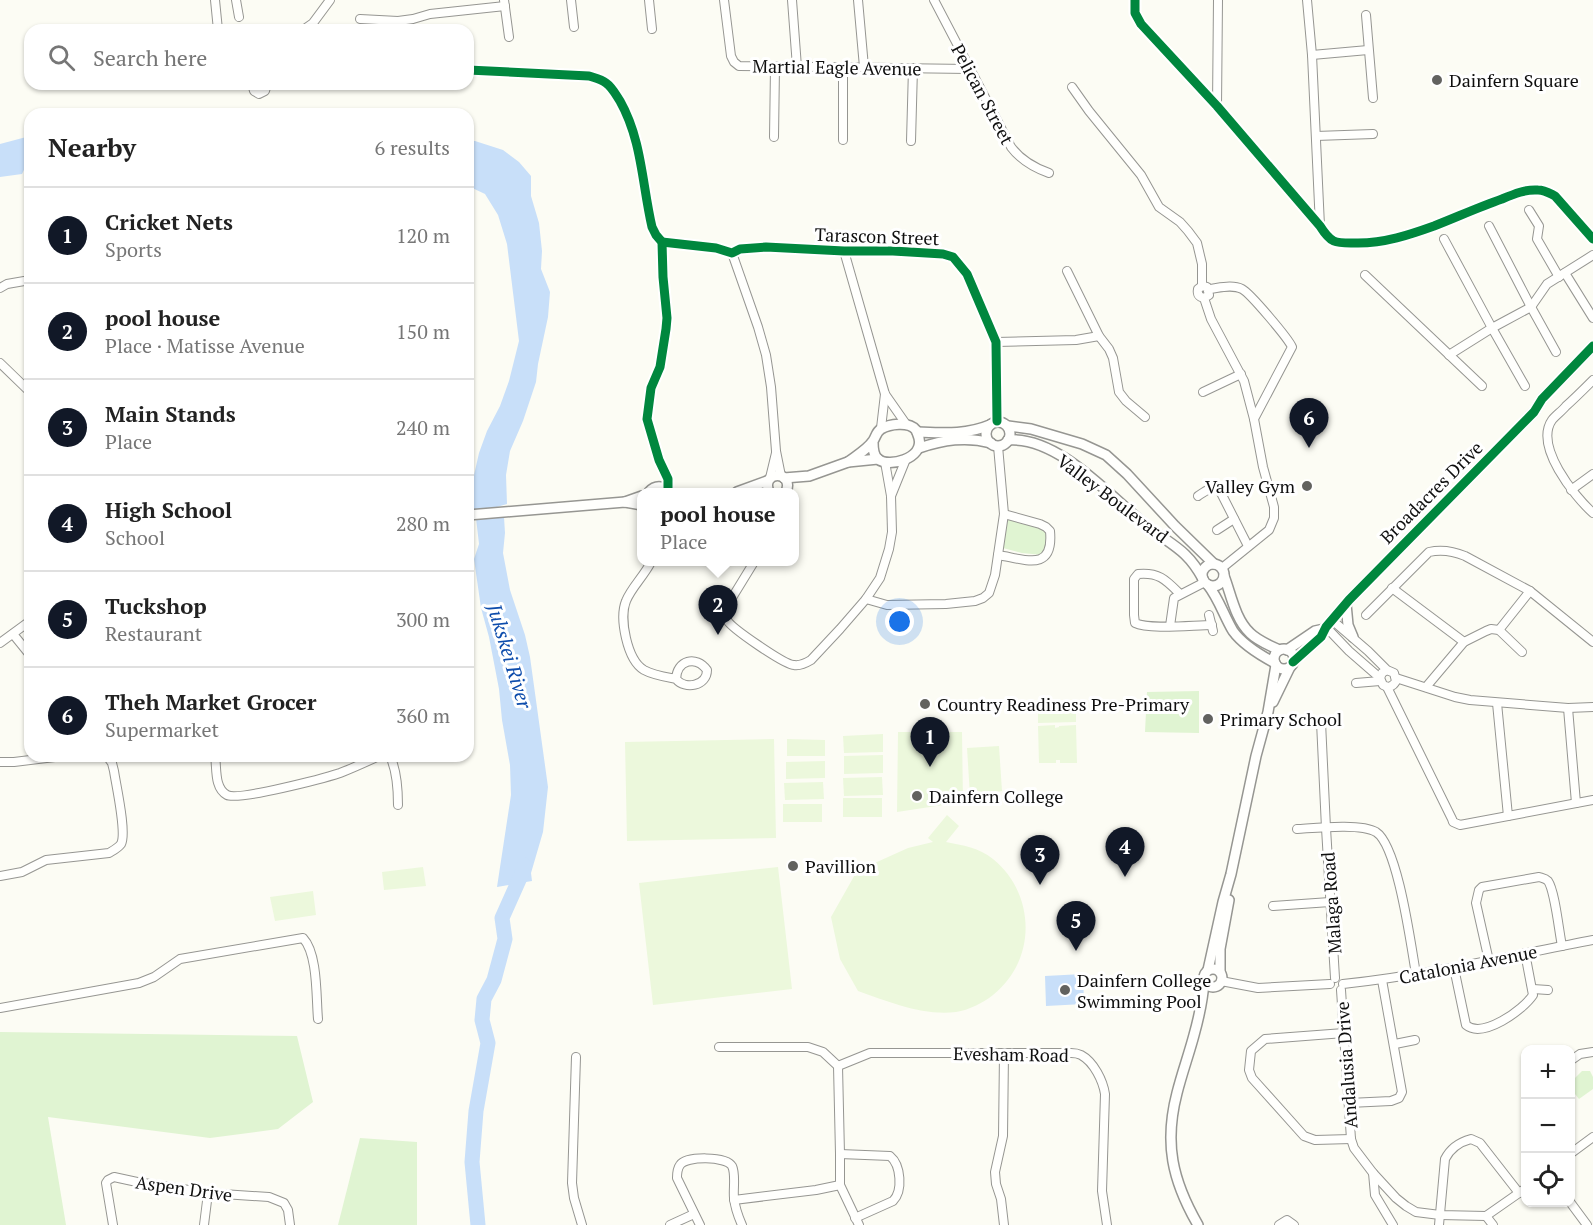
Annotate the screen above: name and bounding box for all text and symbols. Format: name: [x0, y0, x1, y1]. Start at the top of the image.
search box: [24, 24, 474, 90]
street label: Pelican Street: [946, 40, 1020, 149]
icon: search: [45, 41, 78, 74]
text: Search here: [93, 43, 207, 72]
street label: Martial Eagle Avenue: [752, 54, 922, 80]
place label: Dainfern Square: [1449, 68, 1579, 92]
marker: Dainfern Square: [1430, 73, 1444, 87]
text: Nearby: [48, 130, 136, 164]
text: 6 results: [375, 134, 450, 161]
text: Cricket Nets: [105, 207, 233, 236]
text: 1: [62, 222, 73, 249]
text: 120 m: [396, 222, 450, 249]
street label: Tarascon Street: [814, 222, 940, 250]
text: Sports: [105, 236, 162, 263]
text: pool house: [105, 303, 220, 332]
text: 2: [62, 318, 73, 345]
text: 150 m: [396, 318, 450, 345]
text: Place · Matisse Avenue: [105, 332, 305, 359]
pin: 6: [1290, 398, 1328, 448]
text: Main Stands: [105, 399, 236, 428]
text: 3: [62, 414, 73, 441]
text: 240 m: [396, 414, 450, 441]
text: Place: [105, 428, 152, 455]
street label: Broadacres Drive: [1375, 436, 1487, 548]
street label: Valley Boulevard: [1052, 448, 1174, 548]
place label: Valley Gym: [1205, 474, 1295, 498]
marker: Valley Gym: [1300, 479, 1314, 493]
popup: [637, 488, 799, 566]
text: High School: [105, 495, 232, 524]
text: pool house: [660, 499, 776, 528]
text: 4: [62, 510, 73, 537]
text: 280 m: [396, 510, 450, 537]
text: School: [105, 524, 165, 551]
text: Place: [660, 528, 707, 555]
pin: 2: [698, 586, 738, 635]
text: Tuckshop: [105, 591, 207, 620]
water label: Jukskei River: [481, 600, 539, 713]
text: 5: [62, 606, 73, 633]
text: 300 m: [396, 606, 450, 633]
your location: [885, 607, 914, 636]
text: Restaurant: [105, 620, 202, 647]
text: Theh Market Grocer: [105, 687, 317, 716]
place label: Country Readiness Pre-Primary: [937, 692, 1190, 716]
marker: Country Readiness Pre-Primary: [918, 697, 932, 711]
text: 6: [62, 702, 73, 729]
text: 360 m: [396, 702, 450, 729]
place label: Primary School: [1220, 707, 1342, 731]
marker: Primary School: [1201, 712, 1215, 726]
text: Supermarket: [105, 716, 219, 743]
pin: 1: [910, 718, 950, 767]
place label: Dainfern College: [929, 784, 1063, 808]
marker: Dainfern College: [910, 789, 924, 803]
pin: 4: [1106, 828, 1144, 877]
pin: 3: [1020, 836, 1060, 885]
street label: Malaga Road: [1315, 851, 1347, 955]
place label: Pavillion: [805, 854, 877, 878]
marker: Pavillion: [786, 859, 800, 873]
pin: 5: [1056, 902, 1096, 951]
street label: Catalonia Avenue: [1397, 939, 1539, 989]
place label: Dainfern College Swimming Pool: [1077, 968, 1211, 1013]
marker: Dainfern College Swimming Pool: [1058, 983, 1072, 997]
street label: Andalusia Drive: [1330, 1001, 1362, 1129]
street label: Evesham Road: [953, 1041, 1069, 1067]
map controls: [1521, 1045, 1575, 1207]
button: +: [1521, 1045, 1575, 1099]
button: −: [1521, 1099, 1575, 1153]
button: locate: [1521, 1153, 1575, 1207]
street label: Aspen Drive: [134, 1169, 234, 1207]

